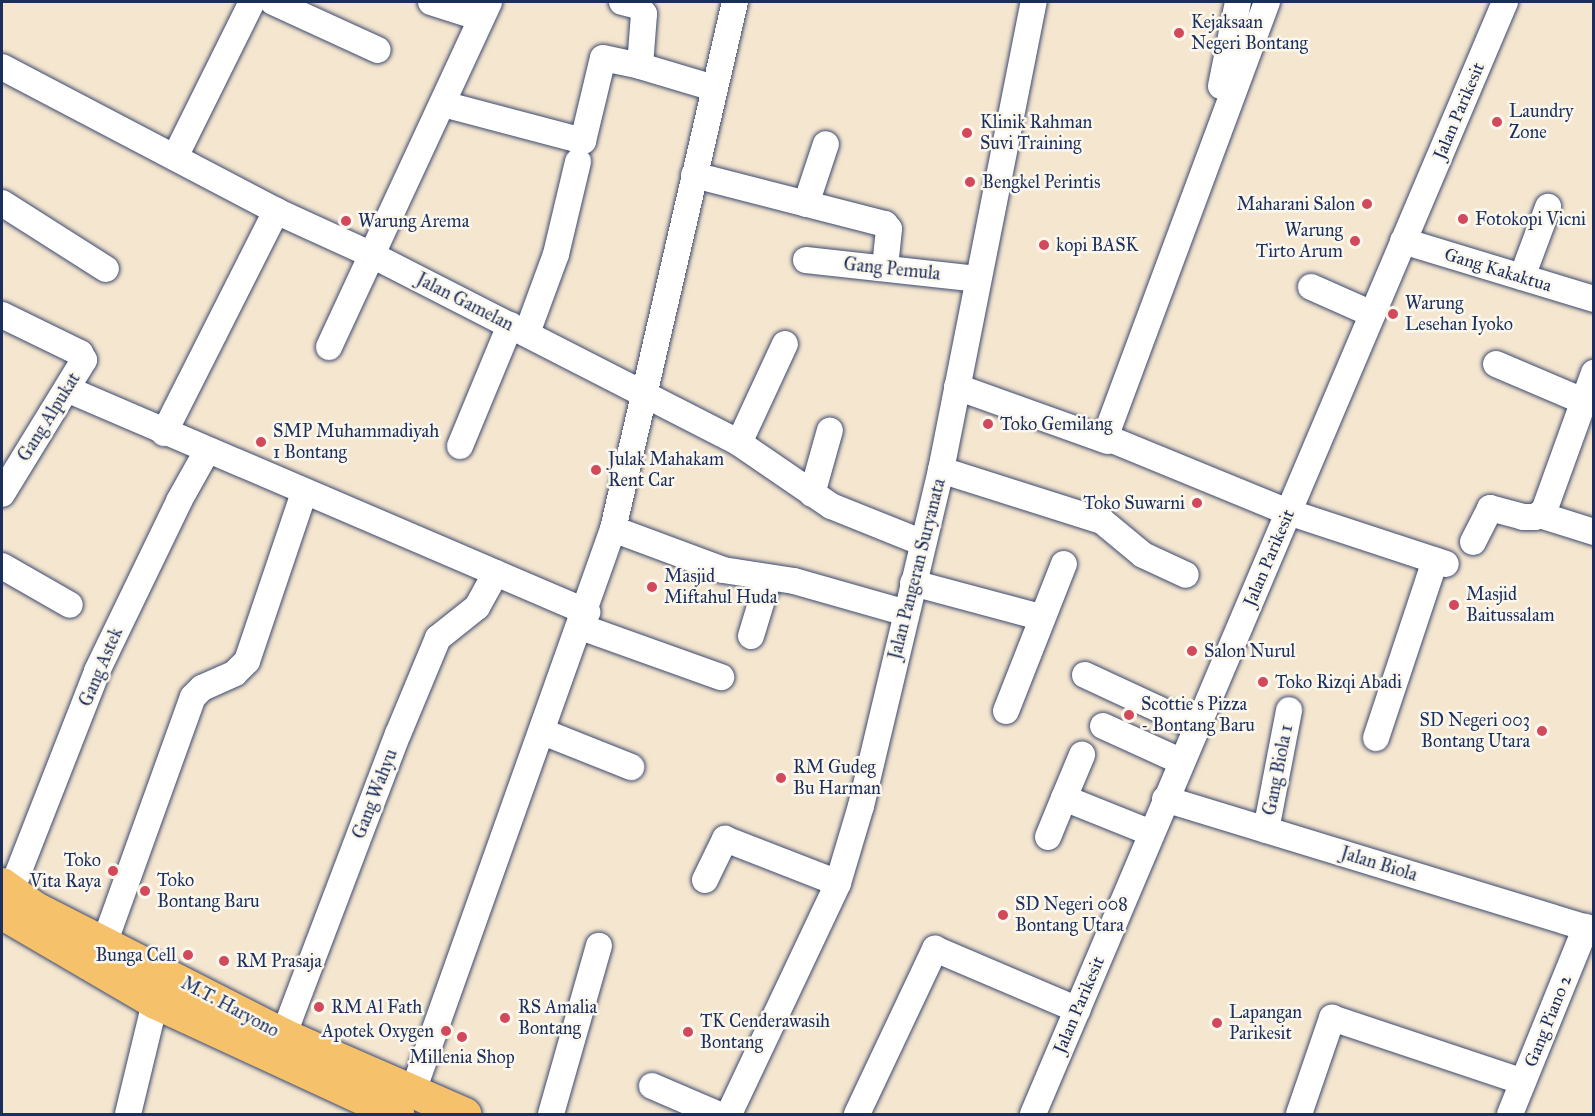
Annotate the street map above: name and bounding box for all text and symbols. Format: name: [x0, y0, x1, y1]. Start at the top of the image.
place label: Kejaksaan Negeri Bontang: [1191, 12, 1308, 54]
marker: Kejaksaan Negeri Bontang: [1172, 26, 1186, 40]
street label: Jalan Parikesit: [1429, 59, 1489, 163]
place label: Laundry Zone: [1509, 101, 1573, 144]
place label: Klinik Rahman Suvi Training: [980, 112, 1092, 154]
marker: Laundry Zone: [1490, 115, 1504, 129]
marker: Klinik Rahman Suvi Training: [958, 124, 976, 142]
place label: Bengkel Perintis: [982, 171, 1101, 193]
marker: Bengkel Perintis: [963, 175, 977, 189]
place label: Maharani Salon: [1237, 193, 1355, 215]
marker: Maharani Salon: [1360, 197, 1374, 211]
place label: Fotokopi Vicni: [1475, 208, 1586, 230]
place label: Warung Arema: [358, 210, 469, 232]
marker: Fotokopi Vicni: [1456, 212, 1470, 226]
marker: Warung Arema: [339, 214, 353, 228]
place label: Warung Tirto Arum: [1256, 220, 1343, 262]
place label: kopi BASK: [1056, 234, 1138, 256]
marker: Warung Tirto Arum: [1348, 234, 1362, 248]
marker: kopi BASK: [1037, 238, 1051, 252]
street label: Gang Kakaktua: [1442, 243, 1554, 297]
street label: Gang Pemula: [843, 253, 941, 285]
street label: Jalan Gamelan: [413, 268, 517, 336]
place label: Warung Lesehan Iyoko: [1405, 293, 1513, 336]
marker: Warung Lesehan Iyoko: [1386, 307, 1400, 321]
street label: Gang Alpukat: [13, 369, 85, 465]
place label: Toko Gemilang: [1000, 413, 1113, 435]
marker: Toko Gemilang: [981, 417, 995, 431]
place label: SMP Muhammadiyah 1 Bontang: [273, 421, 439, 464]
marker: SMP Muhammadiyah 1 Bontang: [254, 435, 268, 449]
place label: Julak Mahakam Rent Car: [608, 449, 724, 492]
marker: Julak Mahakam Rent Car: [589, 463, 603, 477]
street label: Jalan Pangeran Suryanata: [884, 476, 950, 662]
place label: Toko Suwarni: [1083, 492, 1185, 514]
marker: Toko Suwarni: [1190, 496, 1204, 510]
street label: Jalan Parikesit: [1239, 506, 1299, 610]
place label: Masjid Miftahul Huda: [664, 566, 777, 608]
marker: Masjid Miftahul Huda: [645, 580, 659, 594]
place label: Masjid Baitussalam: [1466, 584, 1555, 626]
marker: Masjid Baitussalam: [1447, 598, 1461, 612]
street label: Gang Astek: [75, 624, 127, 710]
place label: Salon Nurul: [1204, 640, 1295, 662]
marker: Salon Nurul: [1185, 644, 1199, 658]
place label: Toko Rizqi Abadi: [1275, 671, 1402, 693]
marker: Toko Rizqi Abadi: [1256, 675, 1270, 689]
place label: Scottie s Pizza - Bontang Baru: [1141, 694, 1255, 736]
marker: Scottie s Pizza - Bontang Baru: [1122, 708, 1136, 722]
place label: SD Negeri 003 Bontang Utara: [1419, 710, 1530, 752]
street label: Gang Biola 1: [1259, 723, 1297, 817]
marker: SD Negeri 003 Bontang Utara: [1535, 724, 1549, 738]
street label: Gang Wahyu: [348, 746, 402, 842]
place label: RM Gudeg Bu Harman: [793, 757, 881, 800]
marker: RM Gudeg Bu Harman: [774, 771, 788, 785]
street label: Jalan Biola: [1338, 842, 1420, 886]
place label: Toko Vita Raya: [30, 850, 101, 892]
marker: Toko Vita Raya: [106, 864, 120, 878]
place label: Toko Bontang Baru: [157, 870, 260, 912]
marker: Toko Bontang Baru: [138, 884, 152, 898]
place label: SD Negeri 008 Bontang Utara: [1015, 894, 1128, 936]
marker: SD Negeri 008 Bontang Utara: [996, 908, 1010, 922]
place label: Bunga Cell: [95, 944, 176, 966]
marker: Bunga Cell: [181, 948, 195, 962]
place label: RM Prasaja: [236, 950, 322, 972]
street label: Jalan Parikesit: [1049, 953, 1109, 1057]
marker: RM Prasaja: [217, 954, 231, 968]
street label: M.T. Haryono: [178, 972, 282, 1042]
street label: Gang Piano 2: [1520, 972, 1576, 1070]
place label: RM Al Fath: [331, 996, 422, 1018]
place label: RS Amalia Bontang: [518, 997, 597, 1040]
marker: RM Al Fath: [312, 1000, 326, 1014]
place label: Lapangan Parikesit: [1229, 1002, 1302, 1044]
marker: RS Amalia Bontang: [496, 1009, 514, 1027]
place label: TK Cenderawasih Bontang: [700, 1011, 830, 1054]
marker: Lapangan Parikesit: [1210, 1016, 1224, 1030]
place label: Apotek Oxygen: [322, 1020, 434, 1042]
marker: Apotek Oxygen: [439, 1024, 453, 1038]
marker: TK Cenderawasih Bontang: [681, 1025, 695, 1039]
marker: Millenia Shop: [455, 1030, 469, 1044]
place label: Millenia Shop: [409, 1046, 515, 1068]

